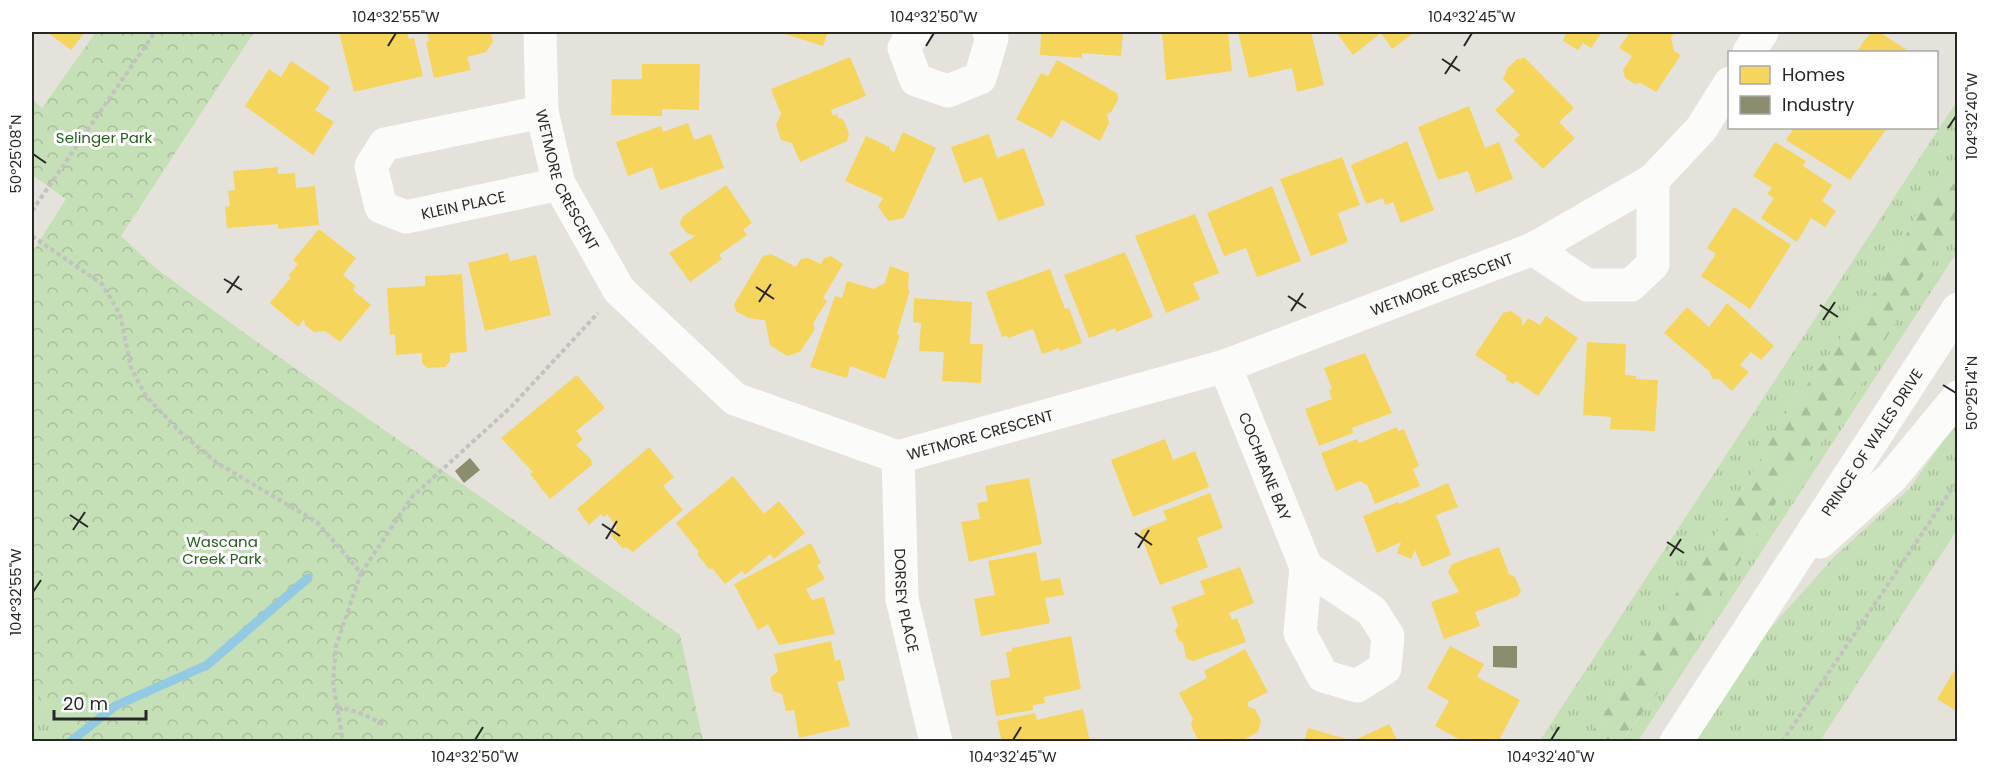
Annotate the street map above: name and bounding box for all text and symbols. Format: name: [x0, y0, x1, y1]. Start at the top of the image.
text: 104°32'55"W: [352, 6, 440, 27]
text: 104°32'50"W: [890, 6, 978, 27]
text: 104°32'45"W: [1428, 6, 1516, 27]
legend: [1728, 51, 1938, 129]
text: Homes: [1782, 62, 1845, 87]
text: 104°32'40"W: [1961, 72, 1982, 160]
text: Industry: [1782, 92, 1854, 117]
street label: WETMORE CRESCENT: [531, 107, 605, 254]
text: 50°25'08"N: [5, 114, 26, 194]
park label: Selinger Park: [56, 127, 152, 148]
street label: KLEIN PLACE: [419, 185, 508, 224]
street label: WETMORE CRESCENT: [1367, 247, 1516, 320]
text: 50°25'14"N: [1961, 356, 1982, 430]
street label: PRINCE OF WALES DRIVE: [1816, 364, 1927, 520]
street label: WETMORE CRESCENT: [904, 404, 1056, 465]
street label: COCHRANE BAY: [1234, 409, 1297, 524]
park label: Wascana Creek Park: [182, 531, 262, 569]
text: 104°32'55"W: [5, 548, 26, 636]
street label: DORSEY PLACE: [890, 548, 925, 655]
scale bar: [54, 683, 146, 721]
text: 20 m: [63, 691, 108, 716]
text: 104°32'50"W: [431, 746, 519, 767]
text: 104°32'45"W: [969, 746, 1057, 767]
text: 104°32'40"W: [1507, 746, 1595, 767]

